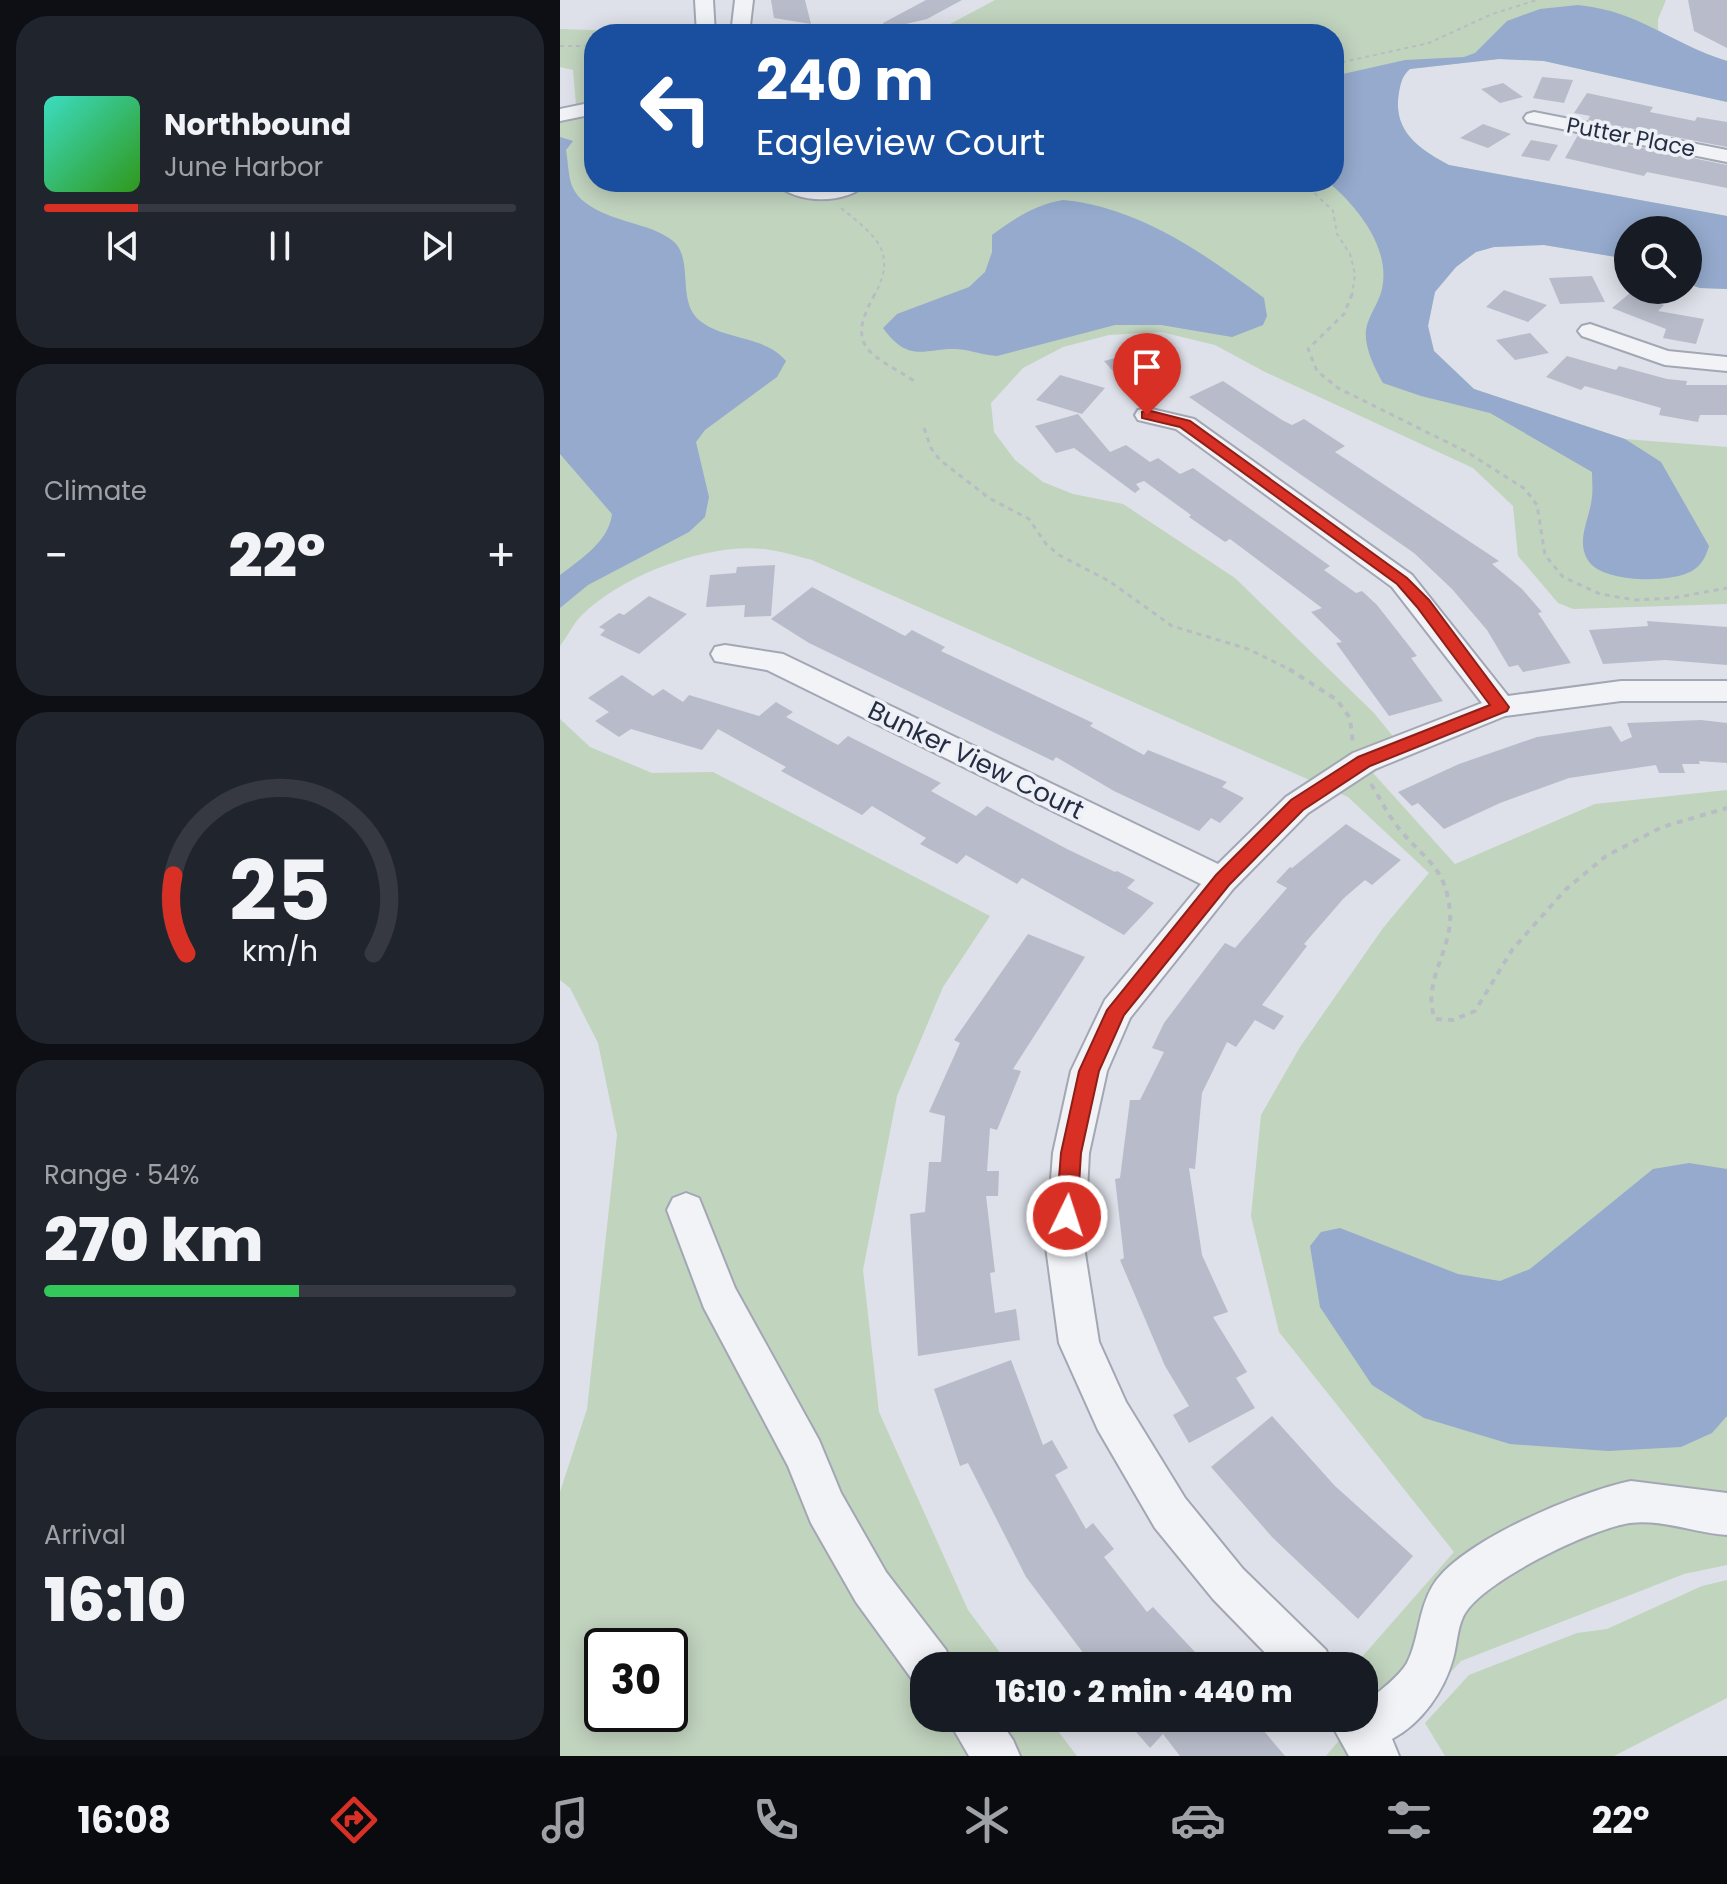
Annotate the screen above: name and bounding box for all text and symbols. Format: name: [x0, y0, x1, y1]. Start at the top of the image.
text: 240 m: [756, 41, 934, 120]
icon: left: [624, 56, 728, 160]
text: Northbound: [164, 103, 351, 146]
street label: Putter Place: [1564, 109, 1698, 165]
text: Eagleview Court: [756, 117, 1045, 168]
text: June Harbor: [164, 149, 323, 185]
map controls: [1614, 216, 1702, 304]
button: search: [1614, 216, 1702, 304]
icon: previous: [101, 224, 145, 268]
icon: pause: [258, 224, 302, 268]
icon: next: [415, 224, 459, 268]
pin: [1113, 333, 1181, 415]
icon: arrive: [1125, 345, 1169, 389]
text: Climate: [44, 473, 147, 509]
text: 22°: [229, 514, 326, 598]
text: −: [44, 525, 68, 586]
text: +: [486, 525, 516, 586]
street label: Bunker View Court: [862, 692, 1090, 828]
text: 25: [229, 833, 331, 949]
text: km/h: [242, 931, 318, 971]
text: Range · 54%: [44, 1157, 200, 1193]
position arrow: [1025, 1174, 1109, 1258]
text: 270 km: [44, 1198, 263, 1282]
text: Arrival: [44, 1517, 126, 1553]
text: 16:10: [44, 1558, 186, 1642]
speed limit sign: 30: [584, 1628, 688, 1732]
text: 16:10 · 2 min · 440 m: [996, 1670, 1292, 1713]
icon: directions: [326, 1792, 382, 1848]
icon: music: [537, 1792, 593, 1848]
icon: phone: [748, 1792, 804, 1848]
icon: climate: [959, 1792, 1015, 1848]
icon: car: [1170, 1792, 1226, 1848]
icon: filters: [1381, 1792, 1437, 1848]
text: 16:08: [77, 1795, 171, 1846]
text: 22°: [1592, 1795, 1649, 1846]

